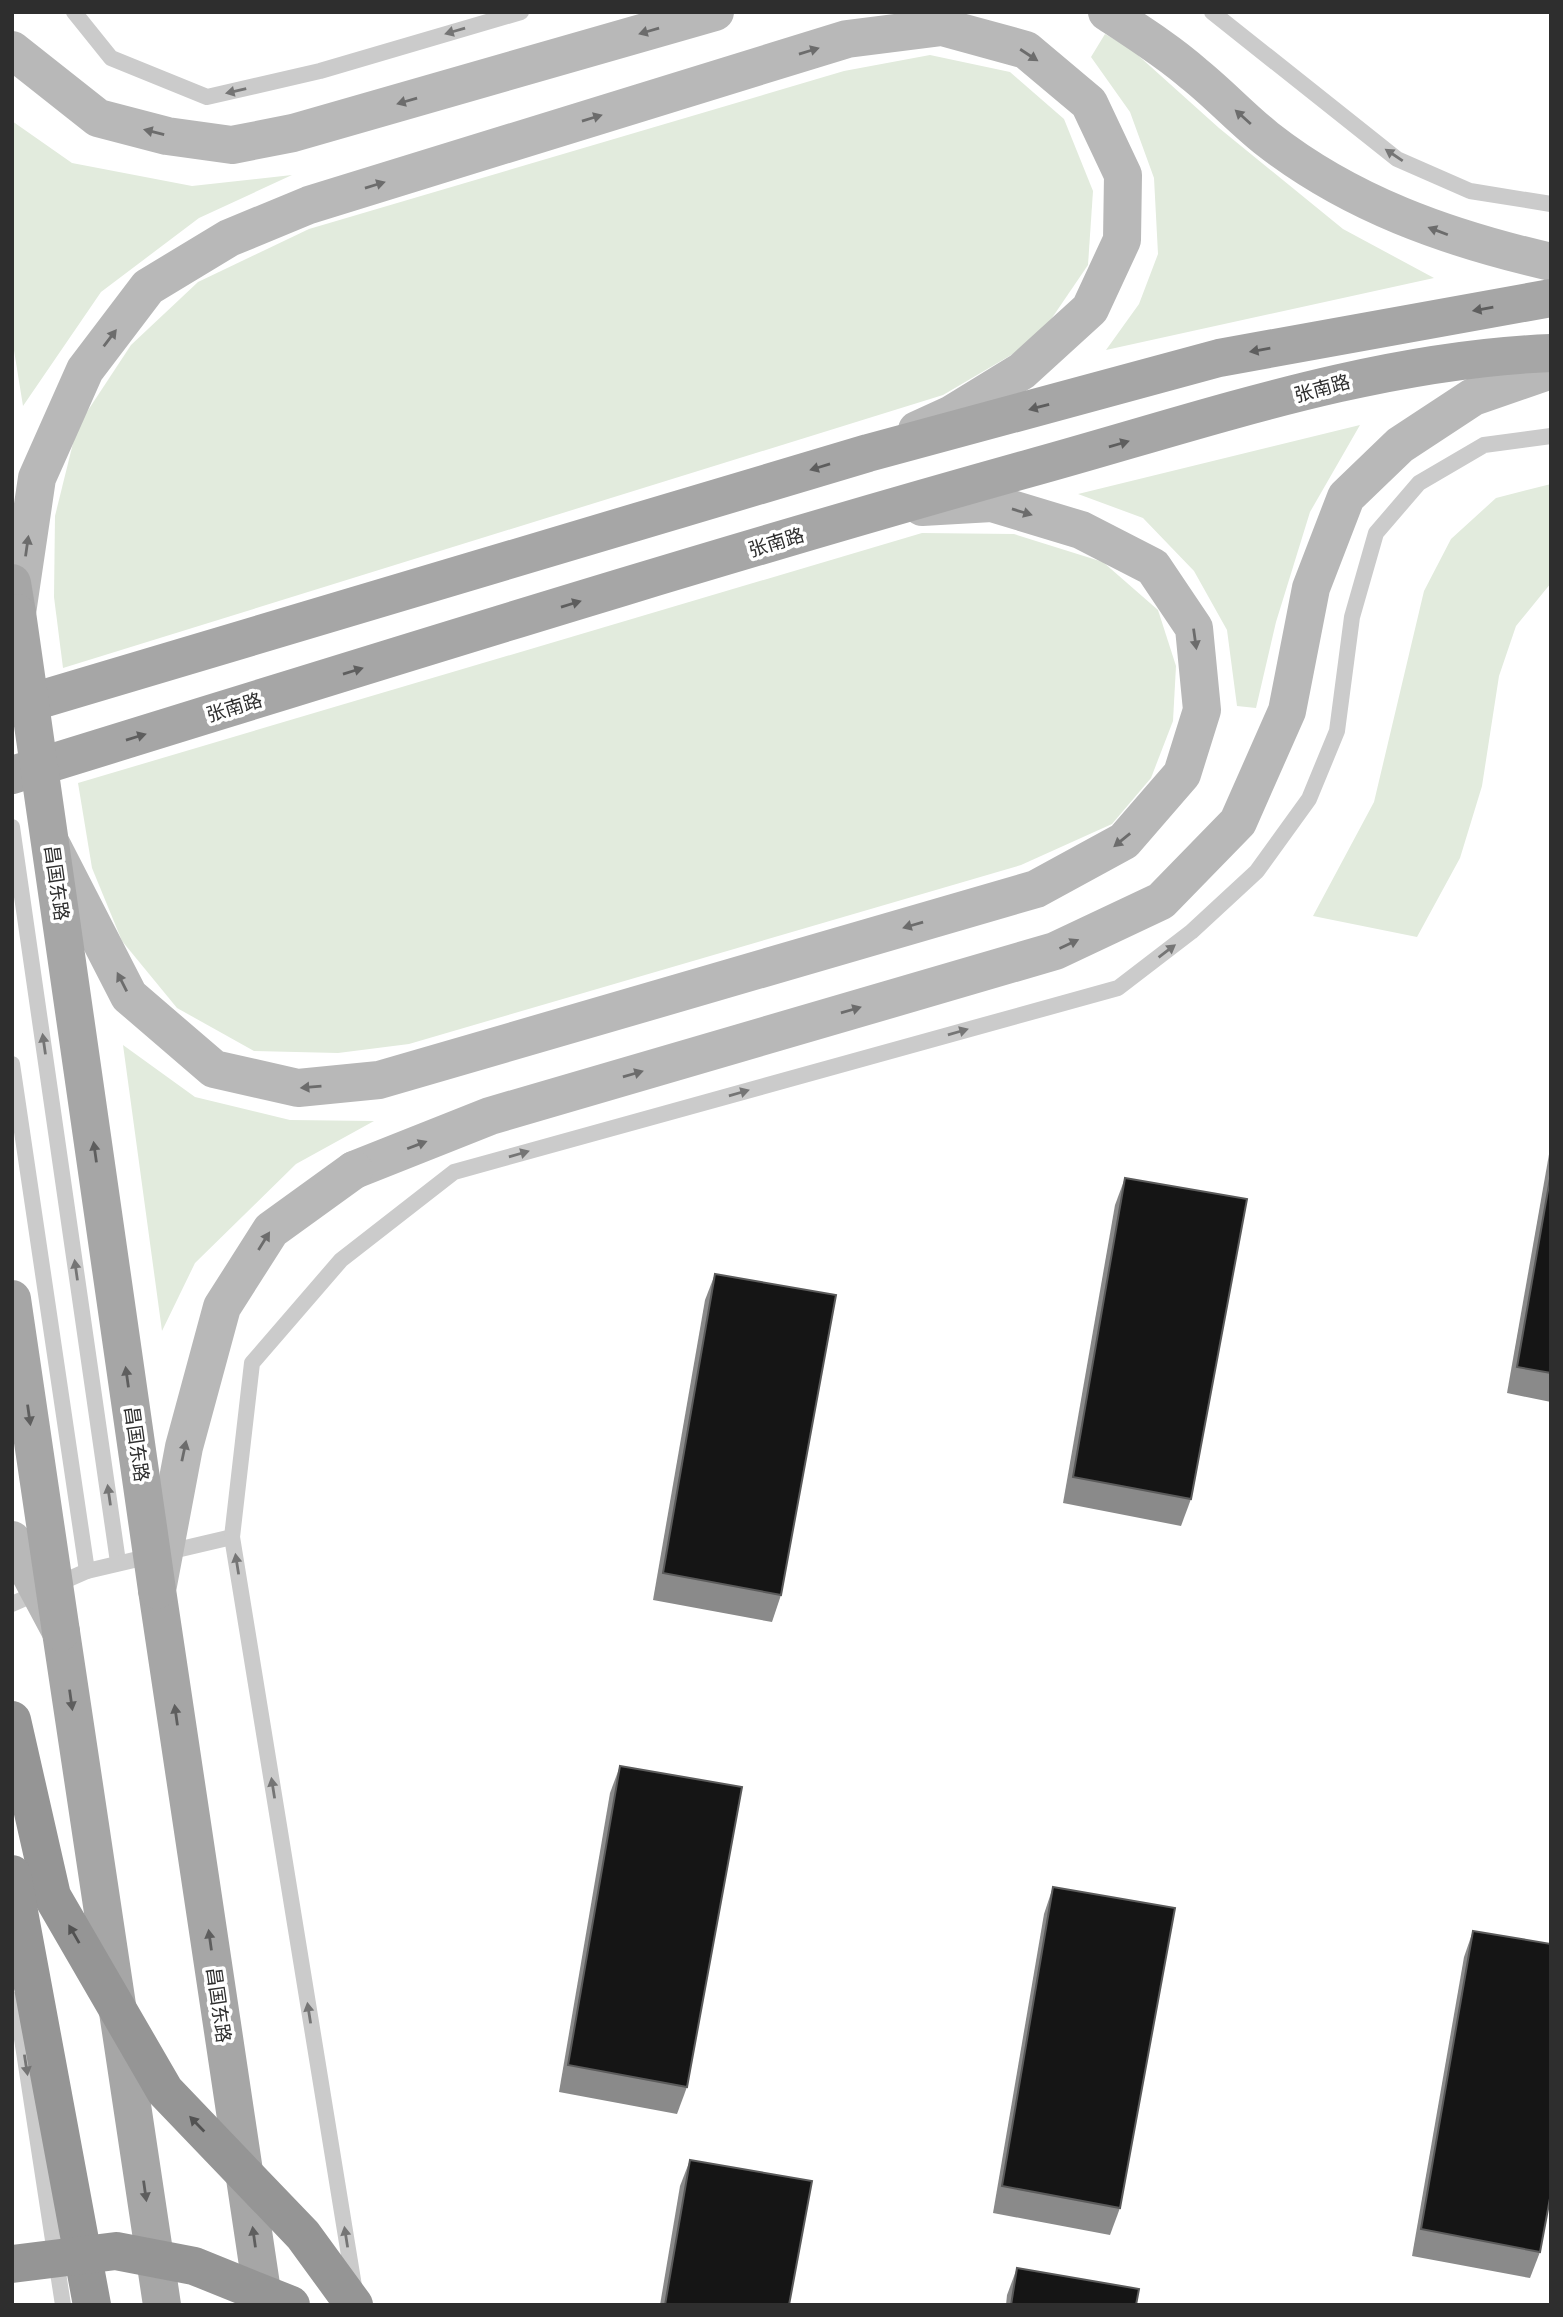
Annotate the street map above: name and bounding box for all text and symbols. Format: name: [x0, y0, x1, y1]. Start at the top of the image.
one-way arrow: [445, 27, 466, 37]
one-way arrow: [638, 27, 659, 37]
one-way arrow: [799, 45, 820, 56]
one-way arrow: [1019, 48, 1039, 61]
one-way arrow: [225, 85, 247, 96]
one-way arrow: [396, 96, 417, 106]
one-way arrow: [1234, 109, 1252, 125]
one-way arrow: [582, 112, 603, 123]
one-way arrow: [143, 126, 165, 137]
one-way arrow: [1385, 148, 1403, 162]
one-way arrow: [364, 179, 385, 190]
one-way arrow: [1427, 225, 1448, 236]
one-way arrow: [1472, 304, 1494, 315]
one-way arrow: [103, 328, 117, 347]
one-way arrow: [1249, 345, 1271, 356]
street label: 张南路: [1291, 369, 1353, 407]
one-way arrow: [1029, 402, 1050, 412]
one-way arrow: [1108, 438, 1130, 449]
one-way arrow: [809, 463, 830, 473]
one-way arrow: [1011, 507, 1032, 517]
street label: 张南路: [745, 522, 807, 562]
one-way arrow: [22, 535, 33, 557]
one-way arrow: [561, 599, 582, 609]
one-way arrow: [1189, 628, 1200, 650]
one-way arrow: [343, 665, 364, 675]
street label: 张南路: [203, 687, 265, 727]
one-way arrow: [125, 731, 146, 741]
one-way arrow: [1113, 832, 1131, 847]
street label: 昌国东路: [40, 844, 74, 922]
one-way arrow: [902, 920, 924, 931]
one-way arrow: [1059, 938, 1079, 950]
one-way arrow: [1158, 944, 1176, 958]
one-way arrow: [116, 971, 128, 991]
one-way arrow: [841, 1005, 862, 1015]
one-way arrow: [947, 1026, 969, 1037]
one-way arrow: [38, 1033, 49, 1055]
one-way arrow: [623, 1069, 644, 1079]
one-way arrow: [300, 1081, 322, 1092]
one-way arrow: [728, 1087, 750, 1098]
one-way arrow: [407, 1139, 428, 1150]
one-way arrow: [90, 1141, 101, 1163]
one-way arrow: [509, 1148, 531, 1159]
one-way arrow: [258, 1231, 271, 1251]
one-way arrow: [70, 1259, 81, 1281]
one-way arrow: [121, 1366, 132, 1388]
one-way arrow: [24, 1404, 35, 1426]
street label: 昌国东路: [120, 1405, 154, 1483]
one-way arrow: [178, 1440, 189, 1462]
one-way arrow: [103, 1484, 114, 1506]
one-way arrow: [231, 1553, 242, 1575]
one-way arrow: [66, 1689, 77, 1711]
one-way arrow: [170, 1703, 181, 1725]
one-way arrow: [267, 1777, 278, 1799]
one-way arrow: [68, 1924, 80, 1943]
one-way arrow: [204, 1928, 215, 1950]
street label: 昌国东路: [202, 1966, 236, 2044]
one-way arrow: [303, 2002, 314, 2024]
one-way arrow: [21, 2054, 32, 2076]
one-way arrow: [189, 2115, 205, 2133]
one-way arrow: [139, 2180, 150, 2202]
one-way arrow: [248, 2226, 259, 2248]
one-way arrow: [340, 2226, 351, 2248]

